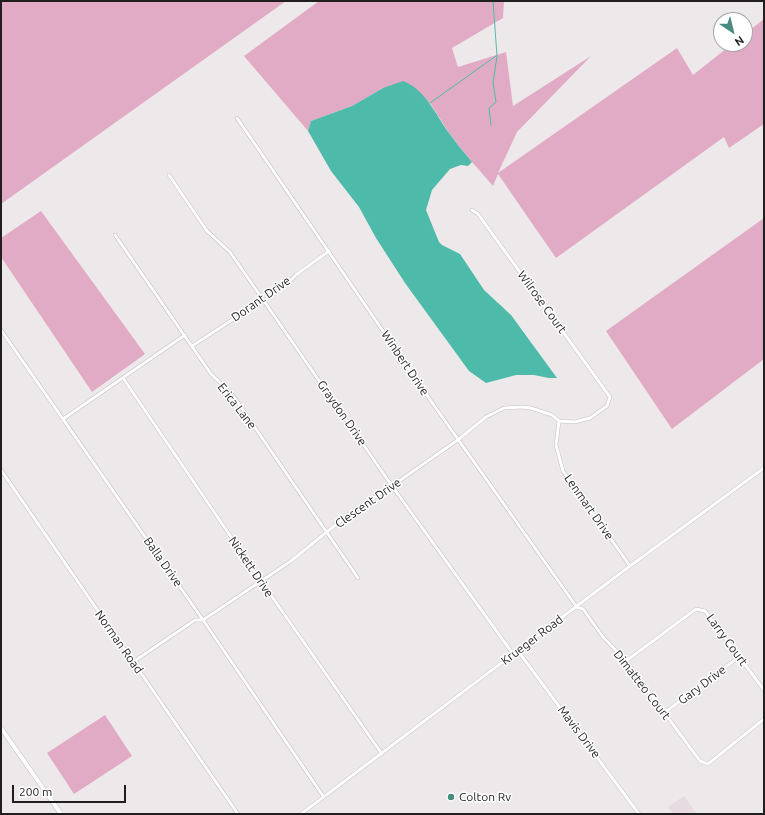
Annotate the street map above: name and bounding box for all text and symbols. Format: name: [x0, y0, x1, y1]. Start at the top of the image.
north arrow: [713, 12, 753, 52]
text: N: [733, 34, 746, 48]
street label: Wilrose Court: [514, 268, 570, 336]
street label: Dorant Drive: [229, 273, 293, 325]
street label: Winbert Drive: [378, 328, 432, 398]
street label: Graydon Drive: [314, 378, 370, 448]
street label: Erica Lane: [215, 380, 259, 432]
street label: Lenmart Drive: [561, 472, 617, 542]
street label: Clescent Drive: [332, 475, 404, 531]
street label: Balla Drive: [141, 534, 185, 590]
street label: Nickett Drive: [225, 534, 277, 600]
street label: Norman Road: [92, 608, 146, 676]
street label: Larry Court: [703, 611, 751, 669]
street label: Krueger Road: [498, 612, 566, 668]
street label: Dimatteo Court: [610, 647, 674, 723]
street label: Gary Drive: [675, 662, 729, 708]
street label: Mavis Drive: [555, 703, 603, 761]
scale bar: [14, 777, 128, 803]
text: 200 m: [19, 785, 52, 798]
place label: Colton Rv: [459, 790, 511, 804]
marker: Colton Rv: [446, 792, 456, 802]

